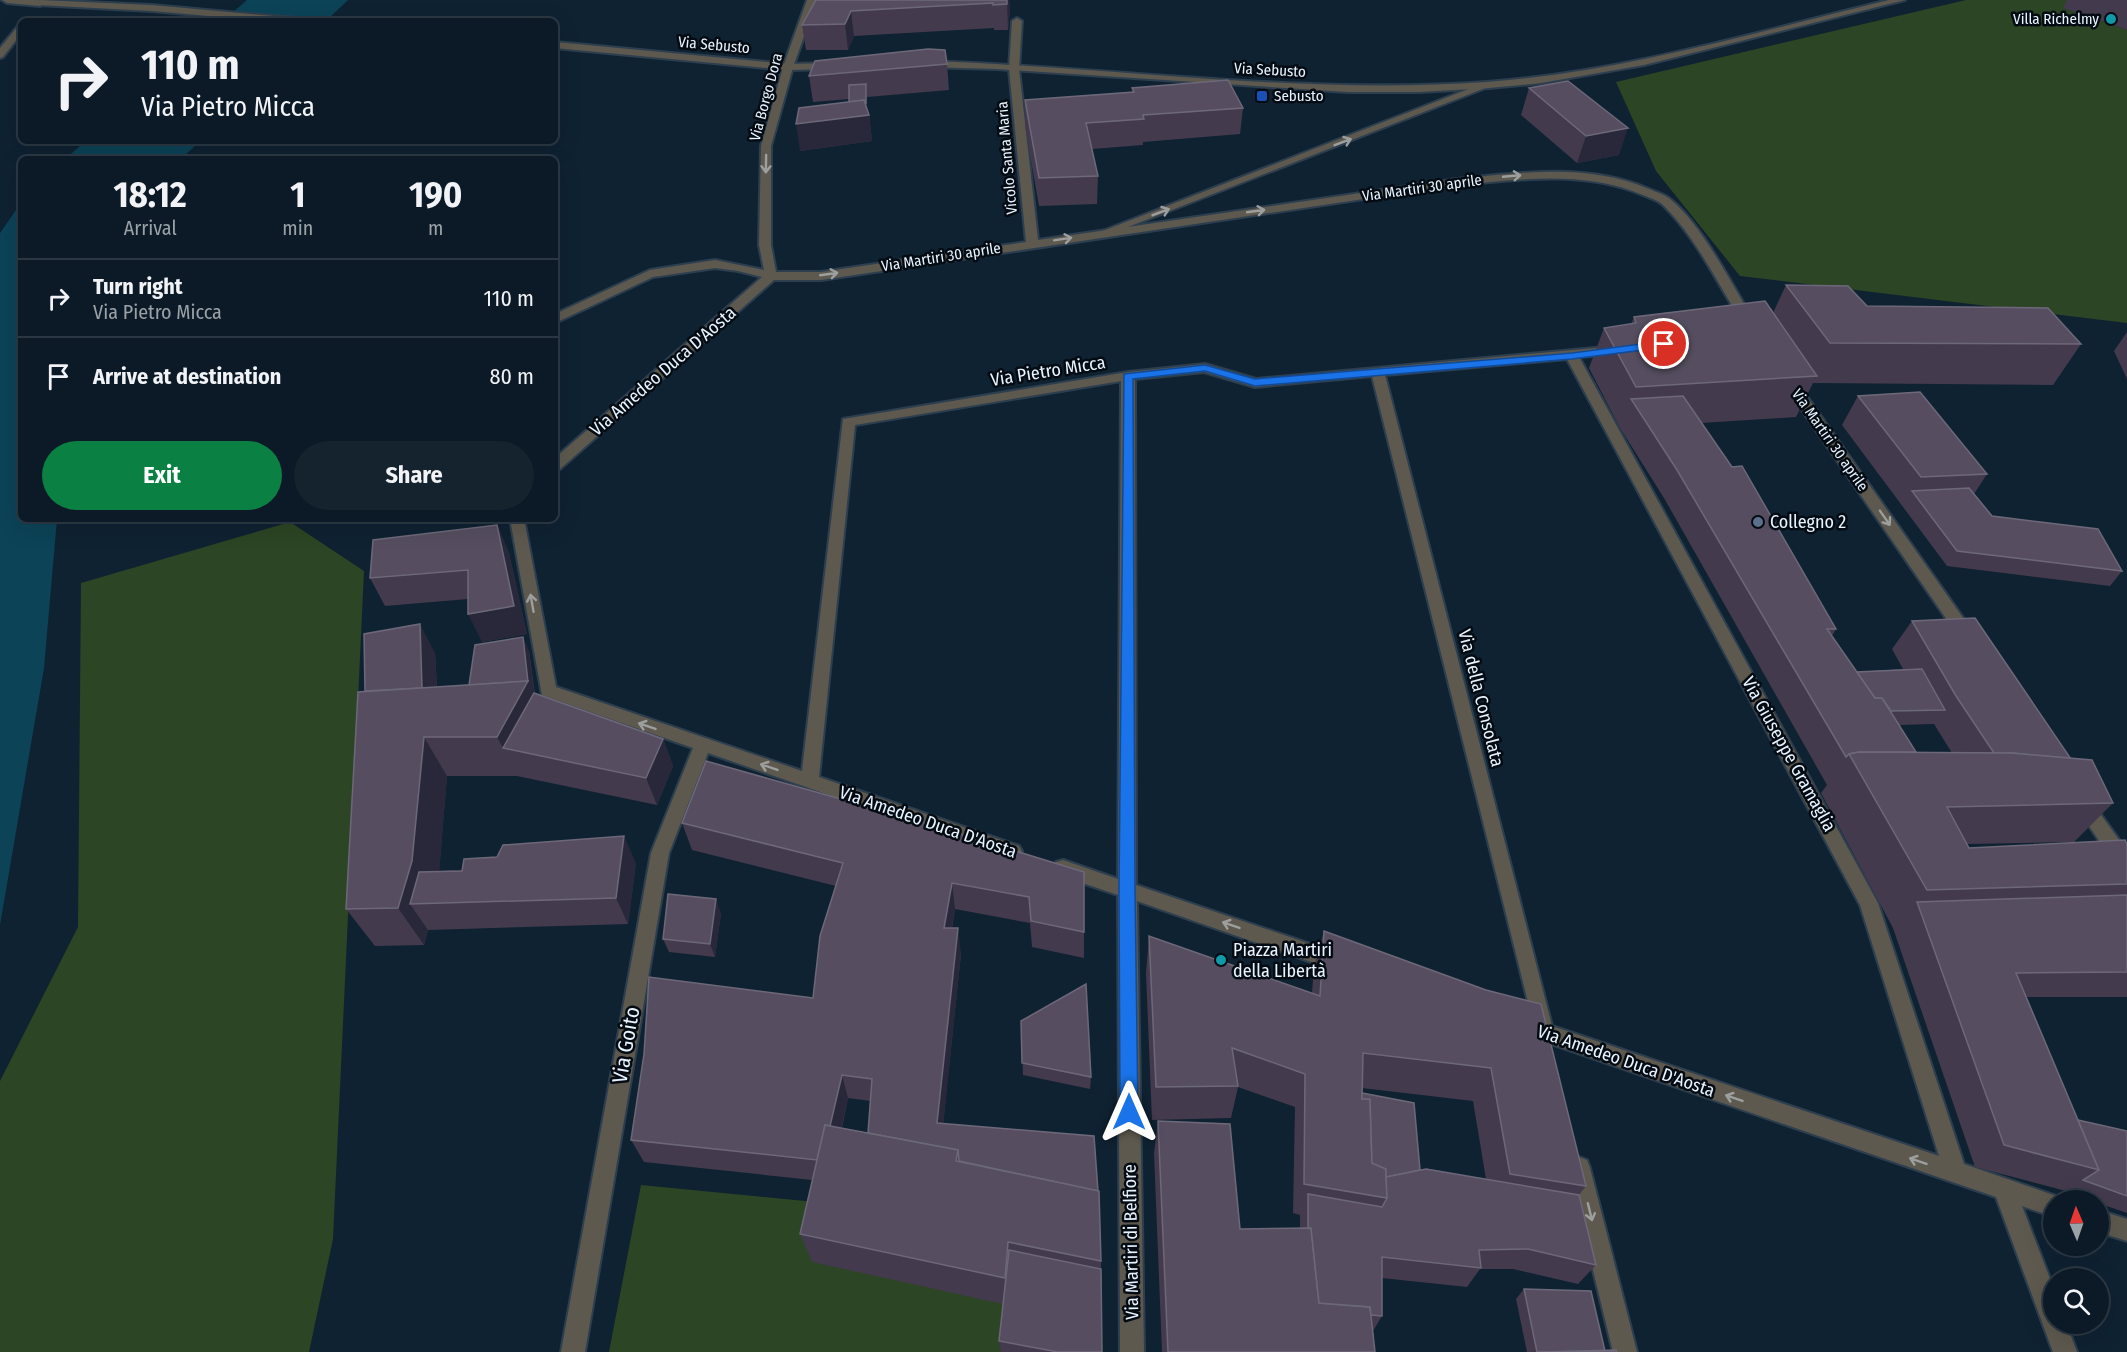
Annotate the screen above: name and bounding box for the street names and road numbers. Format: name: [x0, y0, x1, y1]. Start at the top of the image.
street label: Via Sebusto: [677, 33, 751, 57]
street label: Via Borgo Dora: [746, 51, 786, 143]
street label: Via Sebusto: [1234, 59, 1306, 81]
street label: Vicolo Santa Maria: [993, 101, 1021, 215]
street label: Via Martiri 30 aprile: [1361, 171, 1483, 205]
street label: Via Martiri 30 aprile: [880, 239, 1002, 275]
street label: Via Amedeo Duca D'Aosta: [585, 301, 741, 440]
street label: Via Pietro Micca: [989, 351, 1107, 391]
street label: Via Martiri 30 aprile: [1788, 385, 1872, 495]
street label: Via della Consolata: [1453, 627, 1509, 769]
street label: Via Giuseppe Gramaglia: [1737, 673, 1841, 835]
street label: Via Amedeo Duca D'Aosta: [836, 781, 1020, 863]
street label: Via Goito: [606, 1005, 646, 1085]
street label: Via Amedeo Duca D'Aosta: [1534, 1020, 1718, 1102]
street label: Via Martiri di Belfiore: [1119, 1164, 1143, 1320]

